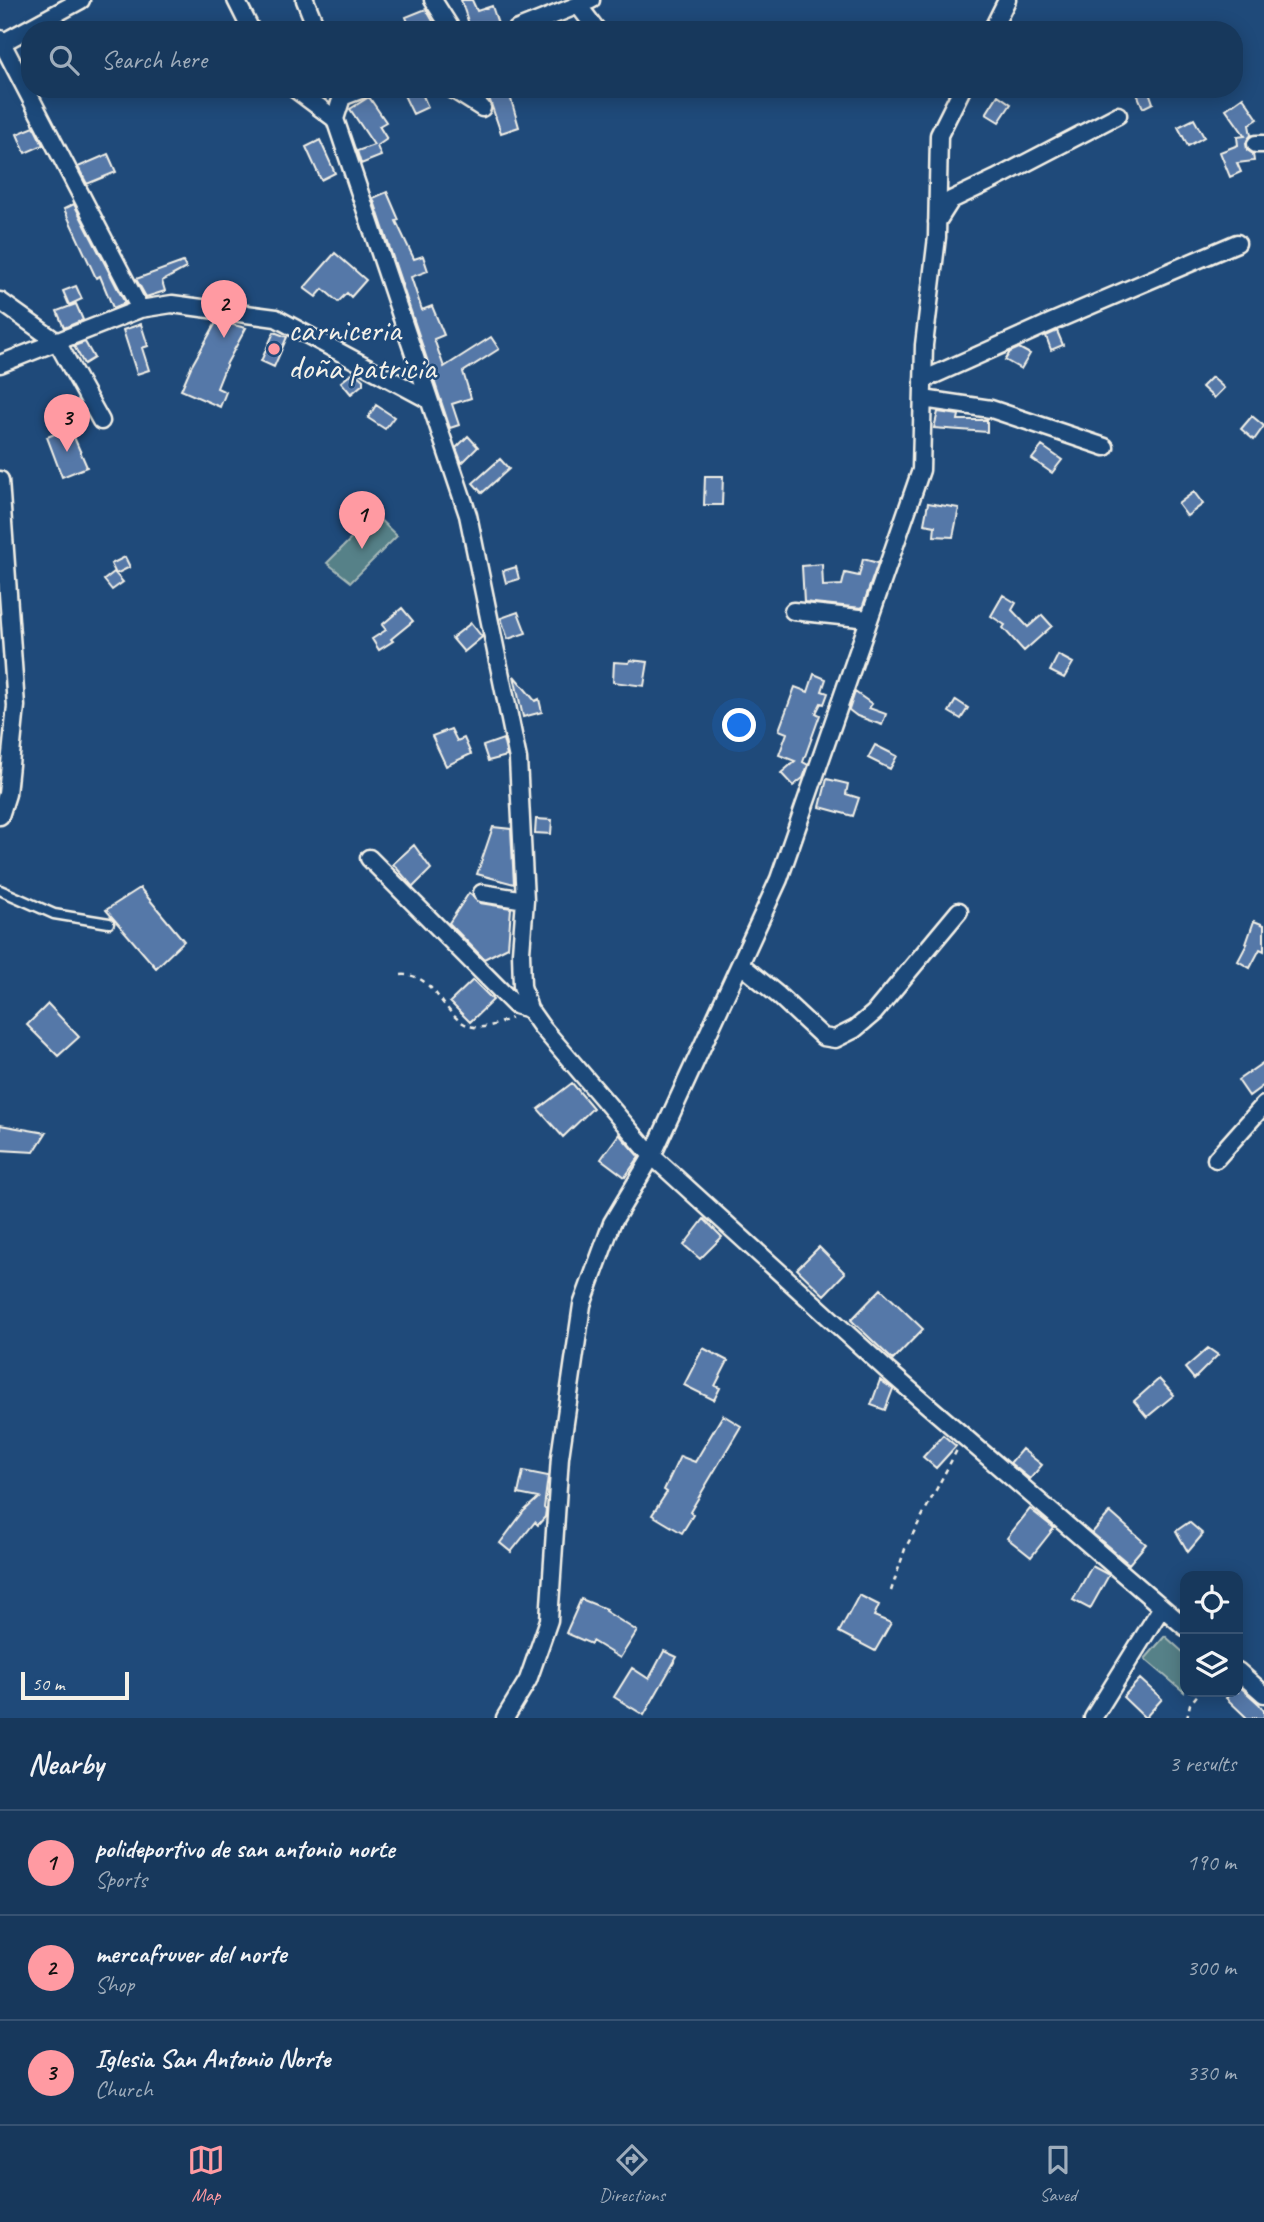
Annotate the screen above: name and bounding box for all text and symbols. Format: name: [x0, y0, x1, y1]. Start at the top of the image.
search box: [21, 21, 1243, 98]
icon: search: [45, 41, 83, 79]
text: Search here: [101, 43, 207, 76]
pin: 2: [201, 280, 247, 338]
place label: carniceria doña patricia: [288, 309, 437, 389]
marker: carniceria doña patricia: [266, 341, 282, 357]
pin: 3: [44, 394, 90, 452]
pin: 1: [339, 491, 385, 549]
your location: [722, 708, 756, 742]
map controls: [1180, 1571, 1243, 1697]
button: locate: [1180, 1571, 1243, 1634]
button: layers: [1180, 1634, 1243, 1697]
scale bar: [21, 1669, 130, 1701]
text: 50 m: [32, 1672, 64, 1696]
text: Nearby: [28, 1745, 104, 1783]
text: 3 results: [1169, 1749, 1236, 1778]
text: polideportivo de san antonio norte: [95, 1832, 395, 1865]
text: 1: [46, 1848, 56, 1877]
text: 190 m: [1187, 1848, 1236, 1877]
text: Sports: [95, 1865, 147, 1894]
text: mercafruver del norte: [95, 1937, 286, 1970]
text: 2: [46, 1953, 56, 1982]
text: 300 m: [1187, 1953, 1236, 1982]
text: Shop: [95, 1970, 134, 1999]
text: Iglesia San Antonio Norte: [95, 2042, 330, 2075]
text: 3: [46, 2058, 56, 2087]
text: 330 m: [1187, 2058, 1236, 2087]
text: Church: [95, 2075, 153, 2104]
tab: Map: [187, 2141, 225, 2207]
tab: Directions: [599, 2141, 665, 2207]
tab: Saved: [1039, 2141, 1077, 2207]

